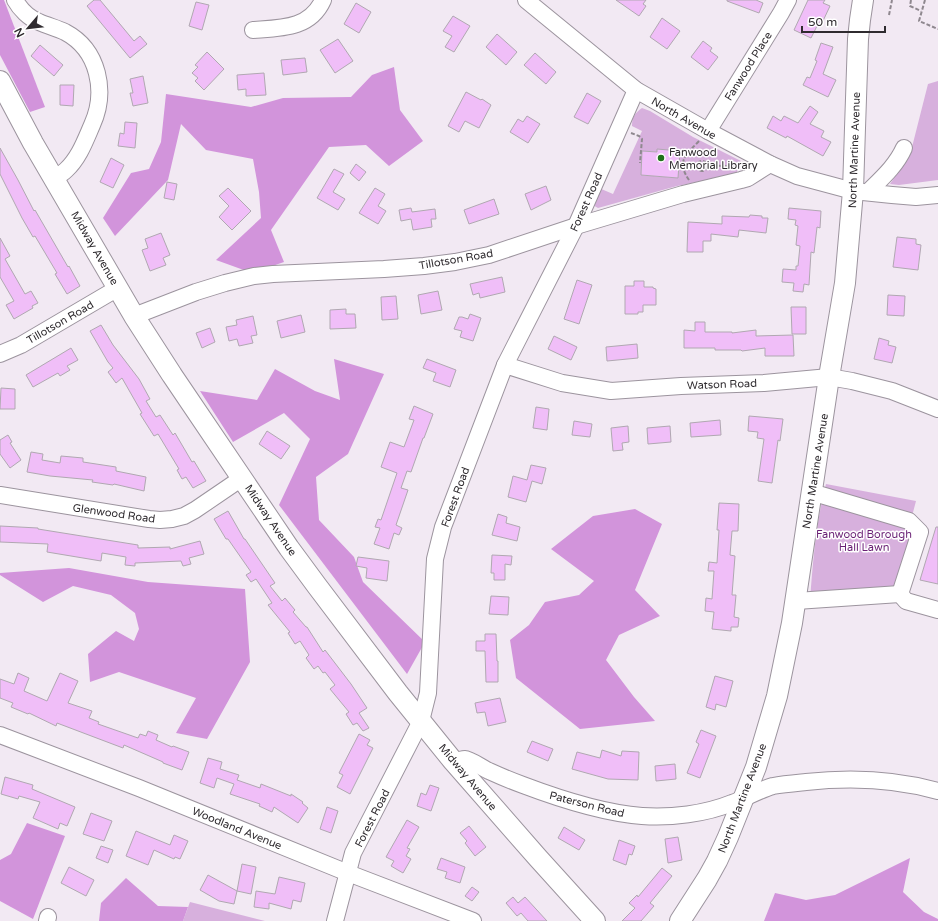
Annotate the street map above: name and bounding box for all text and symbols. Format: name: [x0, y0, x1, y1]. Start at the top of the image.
north arrow: [8, 8, 48, 48]
scale bar: [802, 8, 885, 34]
text: 50 m: [808, 15, 837, 29]
text: N: [12, 26, 27, 39]
street label: Fanwood Place: [722, 29, 775, 103]
street label: North Martine Avenue: [846, 92, 863, 208]
street label: North Avenue: [649, 95, 718, 142]
place label: Fanwood Memorial Library: [669, 146, 758, 172]
marker: Fanwood Memorial Library: [656, 153, 666, 163]
street label: Forest Road: [568, 171, 605, 234]
street label: Midway Avenue: [68, 209, 121, 287]
street label: Tillotson Road: [418, 247, 494, 272]
street label: Tillotson Road: [25, 298, 96, 347]
street label: Watson Road: [687, 377, 757, 392]
street label: North Martine Avenue: [800, 413, 831, 530]
street label: Forest Road: [439, 465, 472, 529]
street label: Midway Avenue: [242, 482, 299, 558]
street label: Glenwood Road: [72, 501, 156, 526]
park label: Fanwood Borough Hall Lawn: [816, 528, 912, 554]
street label: Midway Avenue: [436, 741, 499, 813]
street label: North Martine Avenue: [716, 741, 769, 855]
street label: Forest Road: [352, 787, 393, 849]
street label: Paterson Road: [548, 789, 626, 820]
street label: Woodland Avenue: [190, 805, 284, 852]

